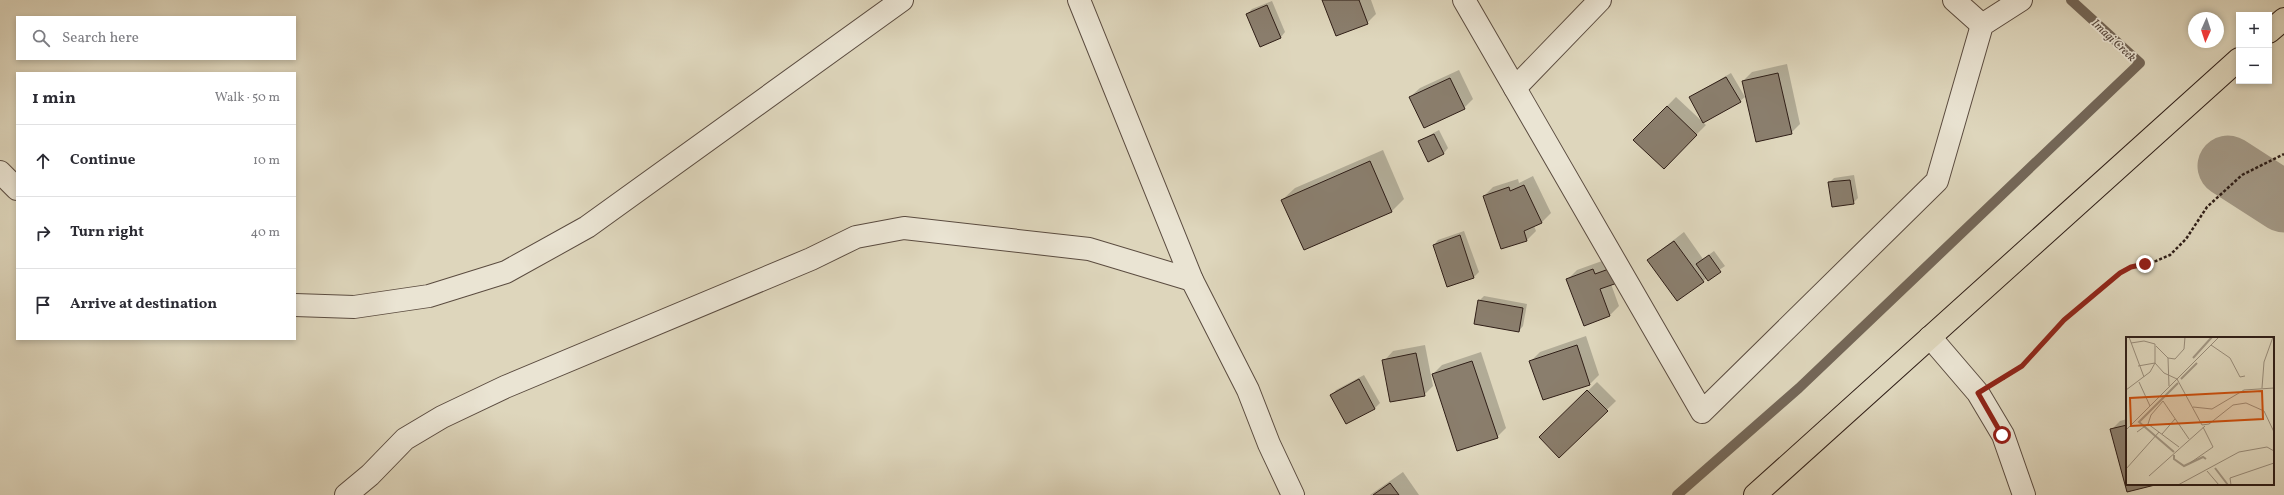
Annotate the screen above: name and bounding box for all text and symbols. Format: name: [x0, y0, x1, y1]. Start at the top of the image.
north arrow: [2188, 12, 2224, 48]
map controls: [2236, 12, 2272, 84]
button: +: [2236, 12, 2272, 48]
search box: [16, 16, 296, 60]
water label: Imagi Creek: [2087, 16, 2139, 66]
icon: search: [30, 27, 52, 49]
text: Search here: [62, 28, 139, 49]
button: −: [2236, 48, 2272, 84]
text: 1 min: [32, 87, 76, 110]
text: Walk · 50 m: [215, 89, 280, 107]
icon: ahead: [32, 150, 54, 172]
text: Continue: [70, 150, 135, 171]
text: 10 m: [253, 152, 280, 170]
icon: right: [32, 222, 54, 244]
text: Turn right: [70, 222, 144, 243]
text: 40 m: [251, 224, 280, 242]
route end: [2136, 255, 2154, 273]
icon: arrive: [32, 294, 54, 316]
text: Arrive at destination: [70, 294, 217, 315]
inset map: [2126, 337, 2274, 485]
route start: [1993, 426, 2011, 444]

